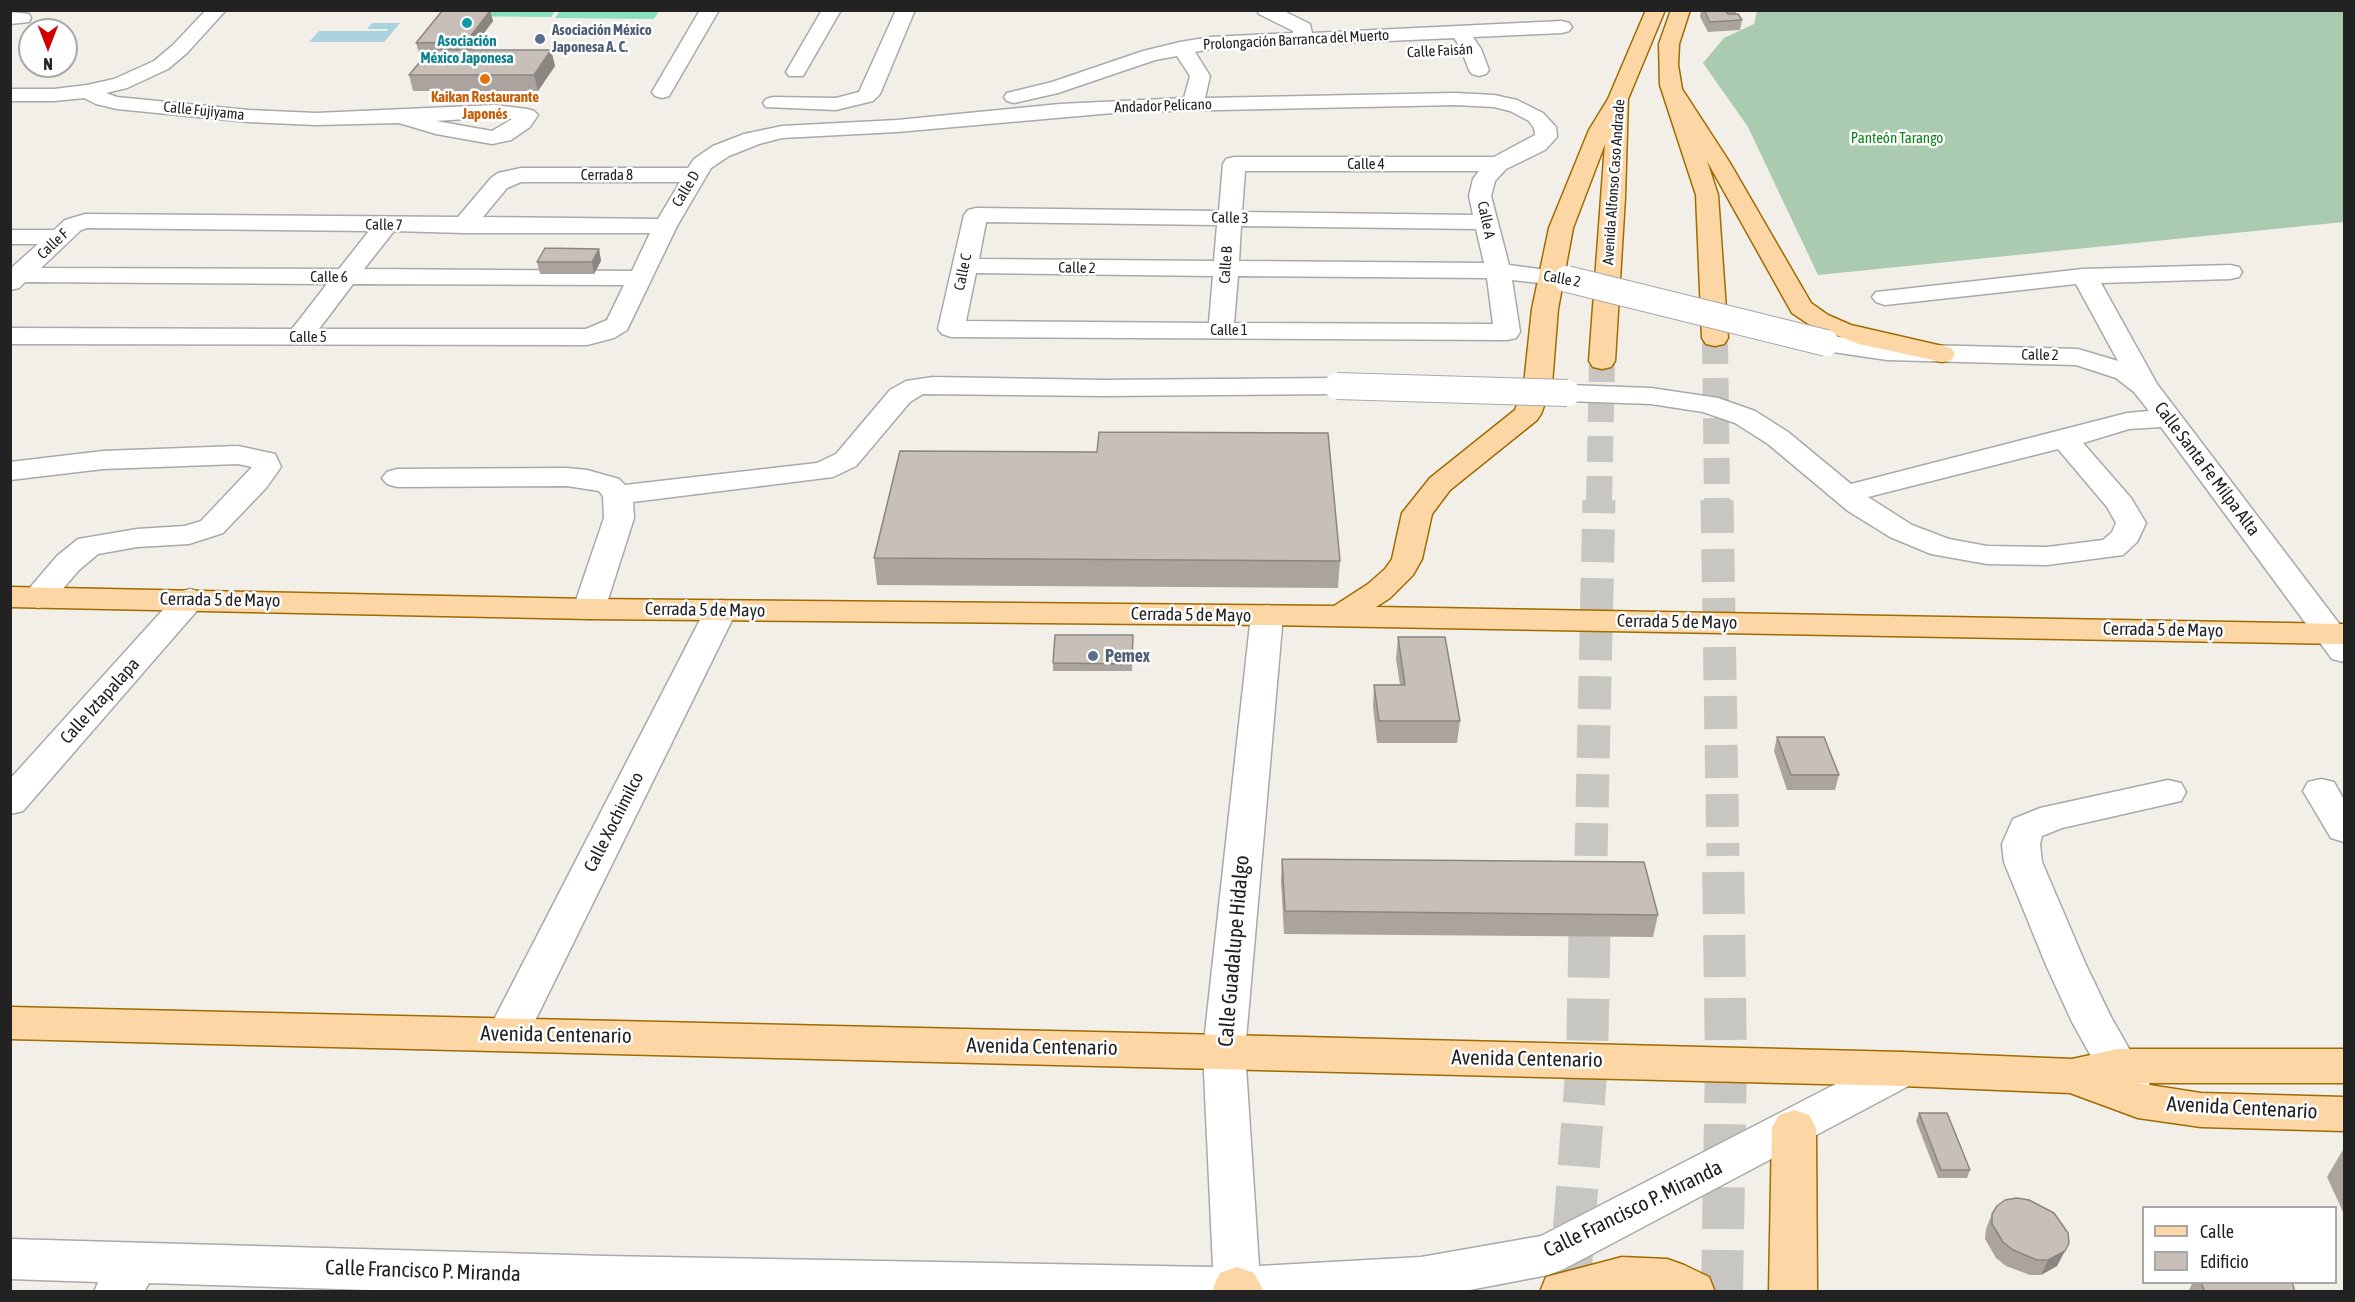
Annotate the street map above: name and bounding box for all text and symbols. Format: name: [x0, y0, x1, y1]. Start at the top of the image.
marker: Asociación México Japonesa: [460, 16, 474, 30]
north arrow: [18, 18, 78, 78]
place label: Asociación México Japonesa A. C.: [552, 21, 652, 56]
street label: Prolongación Barranca del Muerto: [1202, 26, 1390, 54]
place label: Asociación México Japonesa: [420, 32, 514, 67]
marker: Asociación México Japonesa A. C.: [533, 32, 547, 46]
street label: Calle Faisán: [1407, 40, 1473, 62]
text: N: [43, 55, 53, 73]
marker: Kaikan Restaurante Japonés: [478, 72, 492, 86]
place label: Kaikan Restaurante Japonés: [431, 88, 539, 123]
street label: Andador Pelícano: [1114, 95, 1212, 117]
street label: Calle Fujiyama: [163, 98, 245, 124]
street label: Avenida Alfonso Caso Andrade: [1599, 99, 1629, 265]
park label: Panteón Tarango: [1851, 129, 1943, 147]
street label: Calle 4: [1347, 155, 1385, 173]
street label: Cerrada 8: [581, 166, 633, 184]
street label: Calle D: [668, 168, 704, 210]
street label: Calle A: [1473, 200, 1499, 240]
street label: Calle 3: [1211, 209, 1249, 227]
street label: Calle 7: [365, 216, 403, 234]
street label: Calle F: [34, 225, 72, 263]
street label: Calle B: [1216, 246, 1236, 284]
street label: Calle C: [950, 252, 976, 292]
street label: Calle 2: [1058, 259, 1096, 277]
street label: Calle 2: [1542, 267, 1582, 291]
street label: Calle 6: [310, 268, 348, 286]
street label: Calle 1: [1210, 321, 1248, 339]
street label: Calle 5: [289, 328, 327, 346]
street label: Calle 2: [2021, 346, 2059, 364]
street label: Calle Santa Fe Milpa Alta: [2150, 398, 2264, 540]
street label: Cerrada 5 de Mayo: [160, 588, 280, 612]
street label: Cerrada 5 de Mayo: [645, 598, 765, 622]
street label: Cerrada 5 de Mayo: [1131, 603, 1251, 627]
street label: Cerrada 5 de Mayo: [1617, 610, 1737, 634]
street label: Cerrada 5 de Mayo: [2103, 618, 2223, 642]
place label: Pemex: [1105, 645, 1150, 667]
marker: Pemex: [1086, 649, 1100, 663]
street label: Calle Iztapalapa: [56, 654, 144, 748]
street label: Calle Xochimilco: [580, 768, 648, 876]
street label: Calle Guadalupe Hidalgo: [1213, 854, 1255, 1048]
street label: Avenida Centenario: [480, 1021, 632, 1049]
street label: Avenida Centenario: [966, 1033, 1118, 1061]
street label: Avenida Centenario: [1451, 1045, 1603, 1073]
street label: Avenida Centenario: [2166, 1091, 2318, 1125]
street label: Calle Francisco P. Miranda: [1539, 1155, 1727, 1263]
legend: [2142, 1206, 2337, 1284]
text: Calle: [2200, 1221, 2234, 1242]
text: Edificio: [2200, 1251, 2249, 1272]
street label: Calle Francisco P. Miranda: [325, 1255, 521, 1287]

